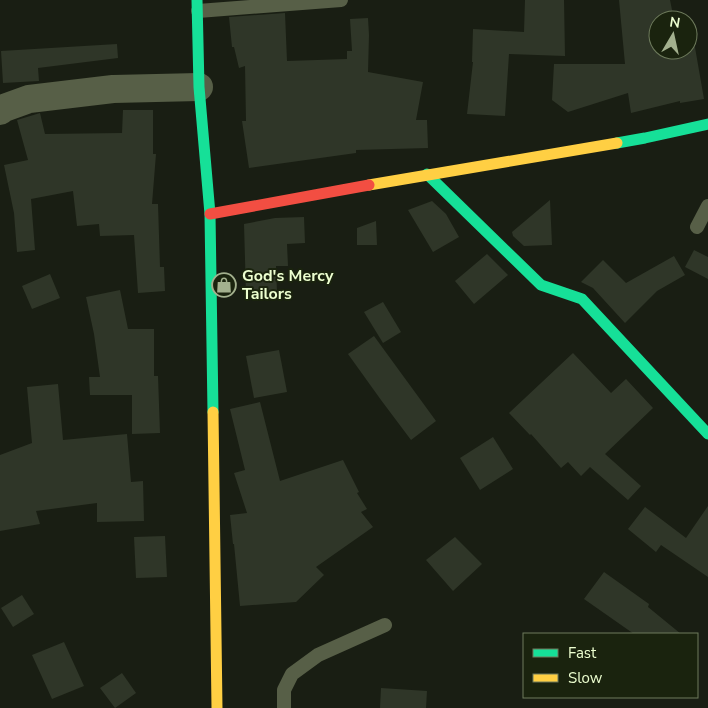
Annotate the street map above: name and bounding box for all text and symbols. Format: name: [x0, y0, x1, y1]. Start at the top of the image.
north arrow: [648, 10, 698, 60]
text: N: [668, 12, 682, 33]
place label: God's Mercy Tailors: [242, 265, 334, 305]
shop icon: God's Mercy Tailors: [211, 272, 237, 298]
legend: [523, 633, 698, 698]
text: Fast: [568, 643, 597, 663]
text: Slow: [568, 668, 603, 688]

